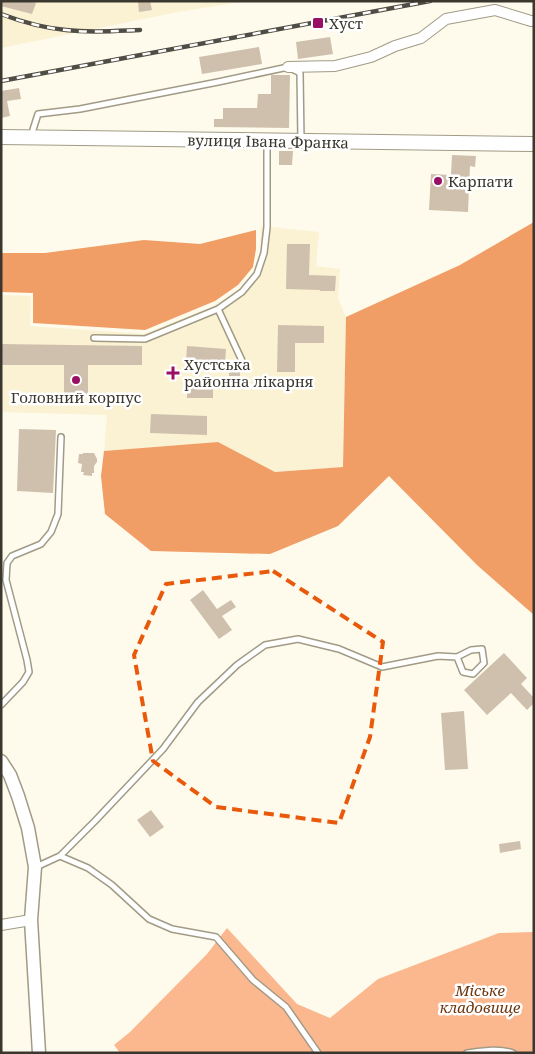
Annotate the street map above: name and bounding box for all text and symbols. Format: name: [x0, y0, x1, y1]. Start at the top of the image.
place label: Хуст: [329, 13, 363, 33]
marker: Хуст: [311, 16, 325, 30]
street label: вулиця Івана Франка: [187, 130, 349, 152]
place label: Карпати: [448, 171, 513, 191]
marker: Карпати: [432, 175, 444, 187]
place label: Хустська районна лікарня: [184, 354, 313, 391]
marker: Хустська районна лікарня: [166, 366, 180, 380]
marker: Головний корпус: [70, 374, 82, 386]
place label: Головний корпус: [11, 387, 141, 407]
park label: Міське кладовище: [440, 980, 521, 1017]

